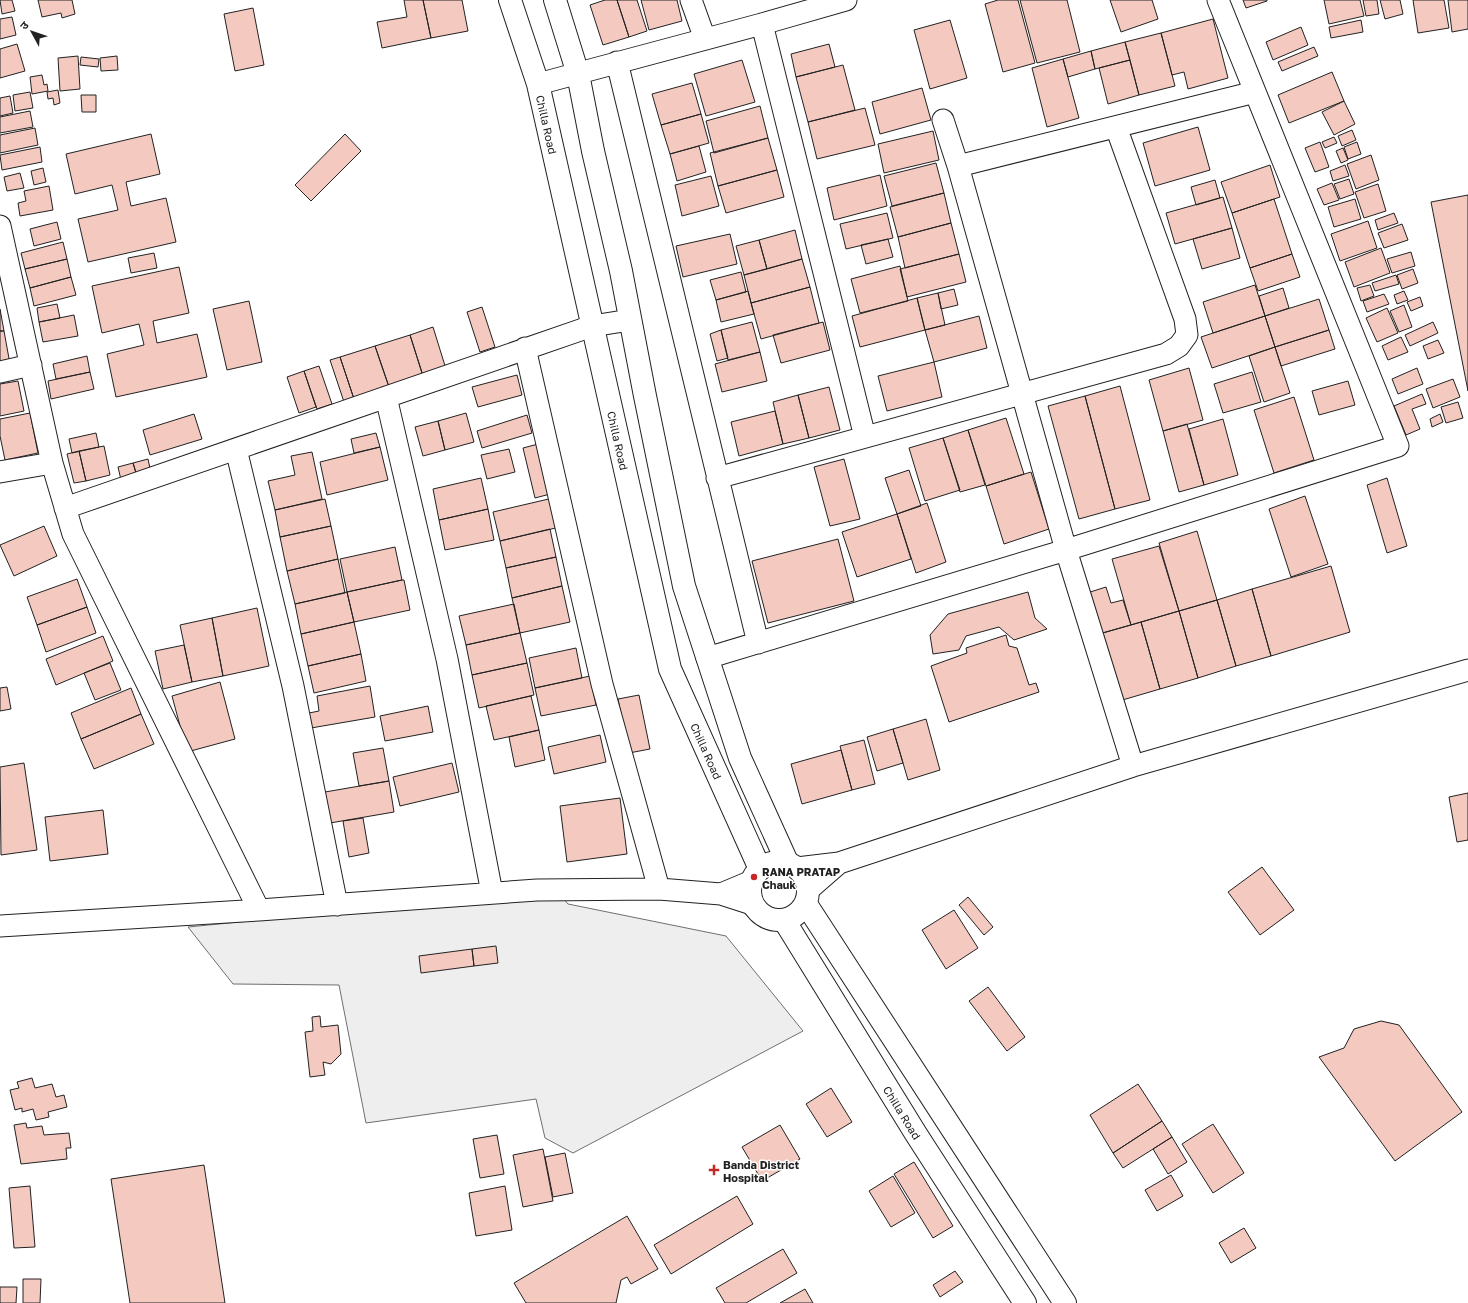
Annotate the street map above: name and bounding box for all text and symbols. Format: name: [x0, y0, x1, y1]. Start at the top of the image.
north arrow: [12, 12, 52, 52]
text: उ: [17, 18, 31, 32]
street label: Chilla Road: [534, 94, 560, 155]
street label: Chilla Road: [605, 410, 631, 471]
street label: Chilla Road: [689, 721, 725, 781]
place label: RANA PRATAP Chauk: [762, 865, 841, 891]
marker: RANA PRATAP Chauk: [749, 872, 759, 882]
street label: Chilla Road: [881, 1083, 924, 1141]
place label: Banda District Hospital: [723, 1158, 800, 1184]
marker: Banda District Hospital: [708, 1164, 720, 1176]

